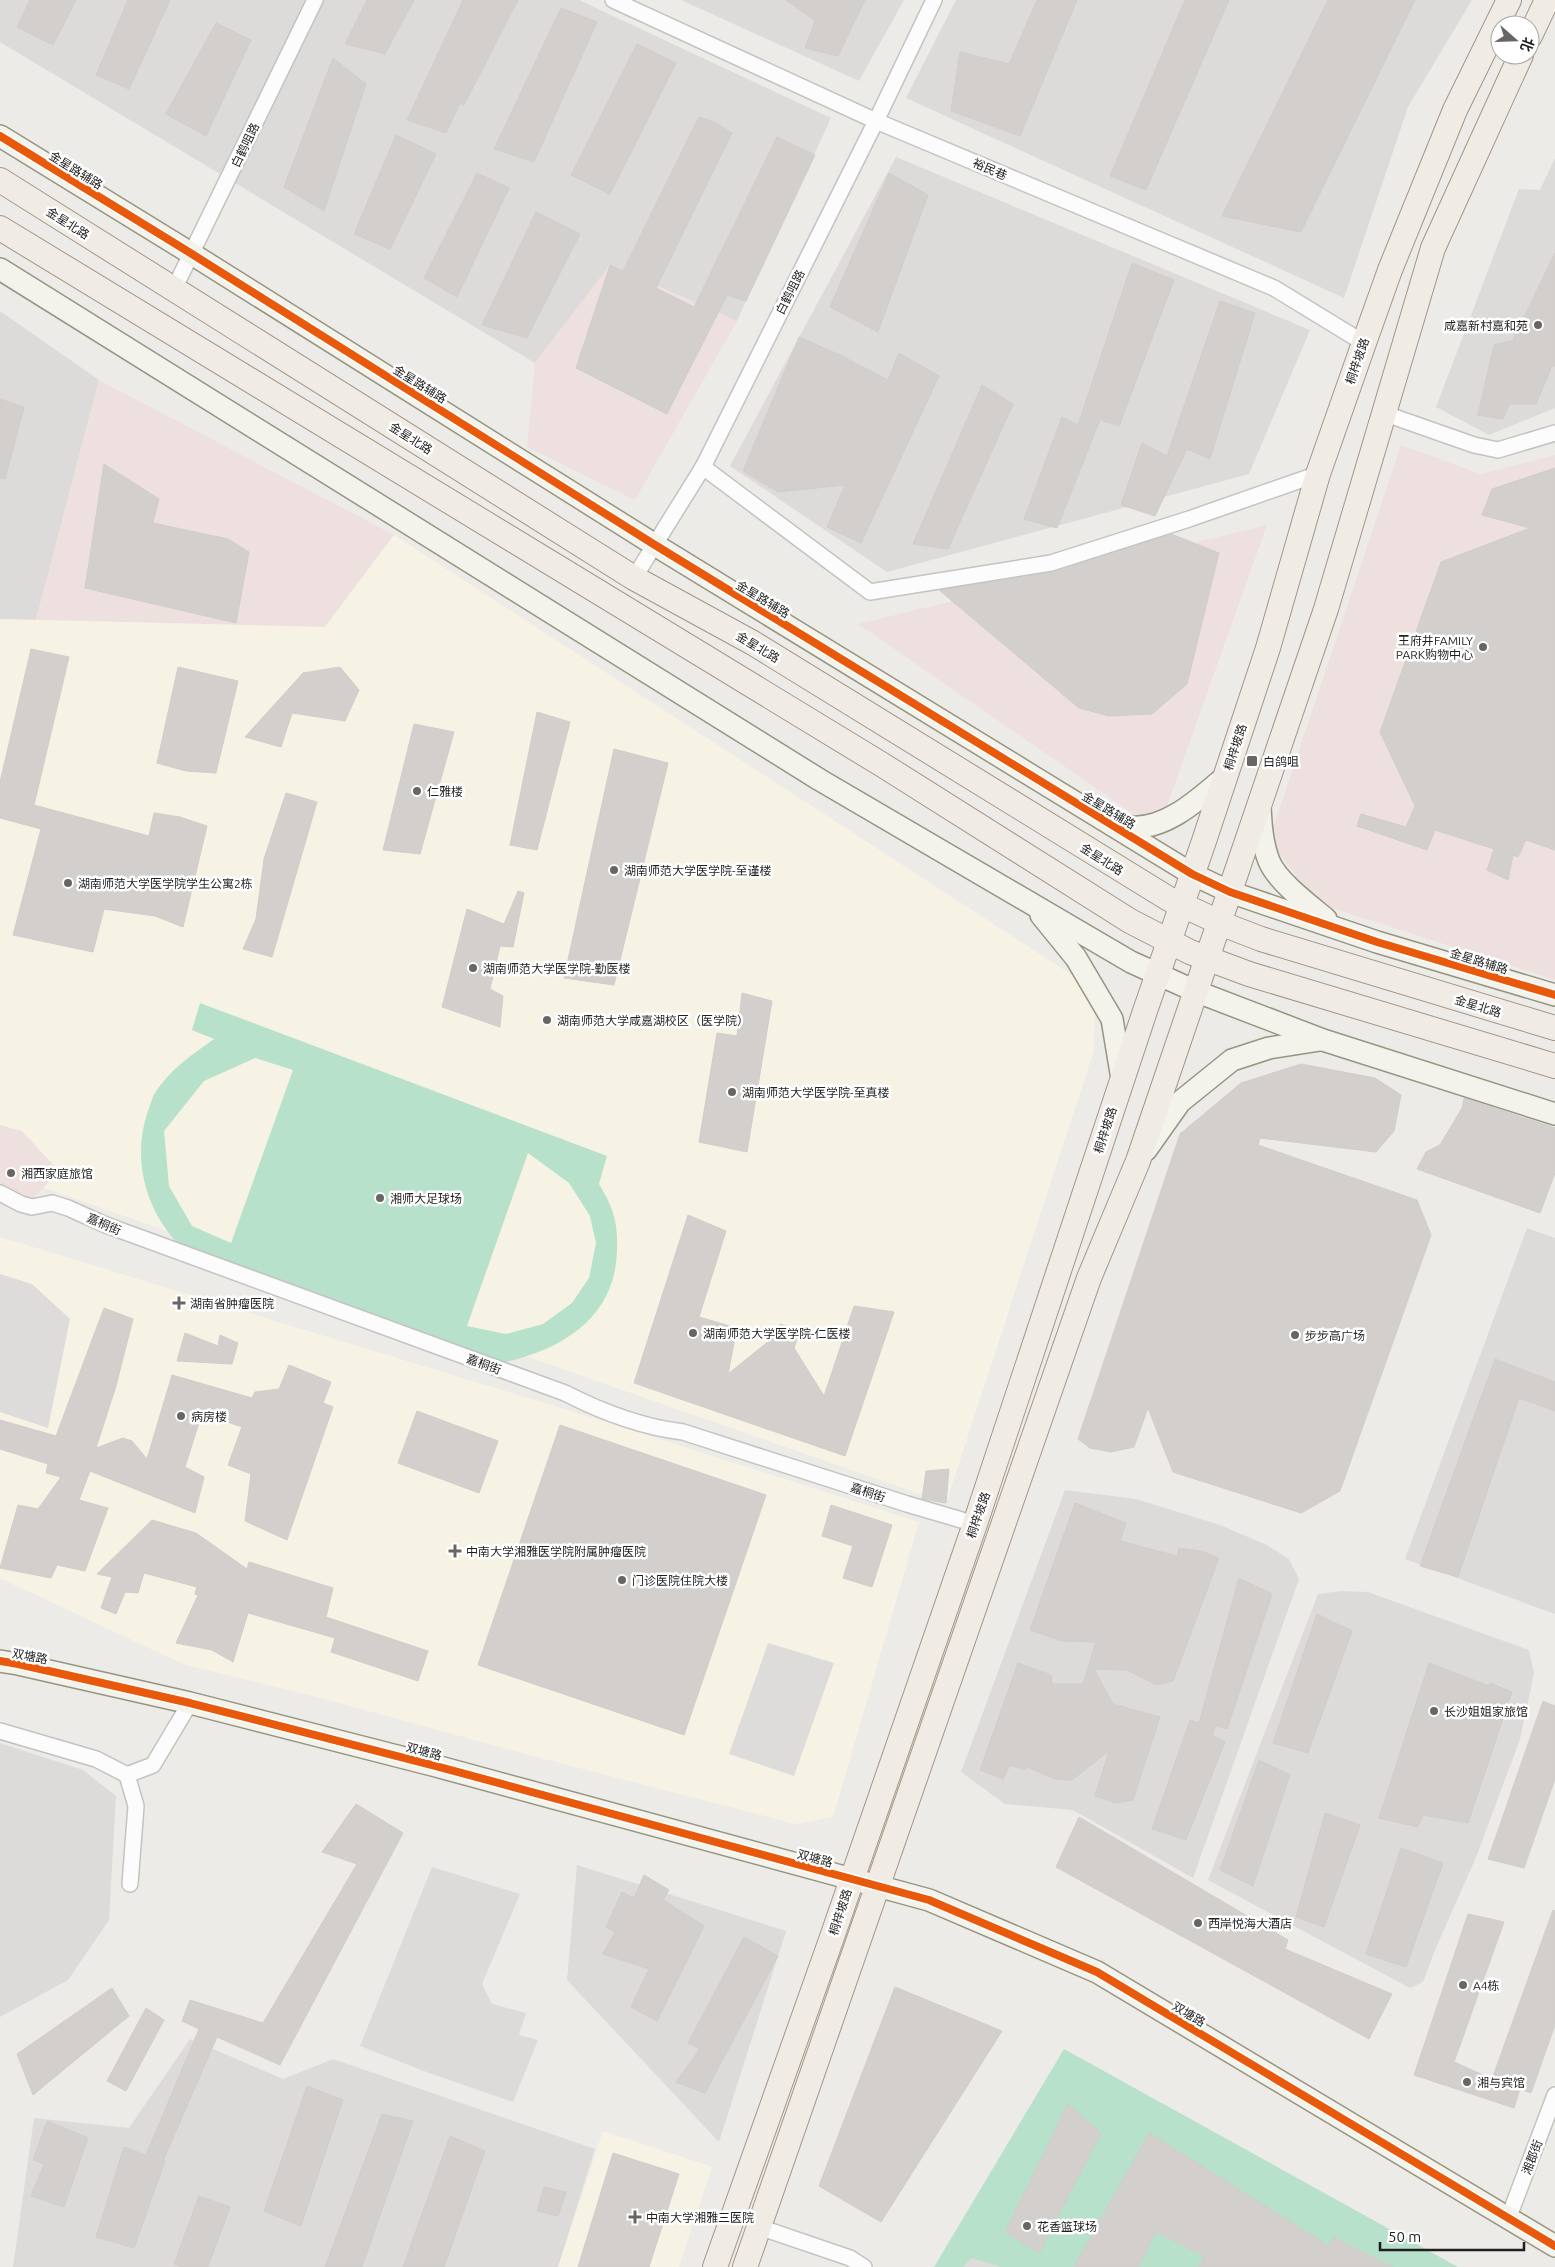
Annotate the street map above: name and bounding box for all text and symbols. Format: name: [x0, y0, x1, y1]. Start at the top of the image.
north arrow: [1490, 15, 1540, 65]
text: 北: [1517, 35, 1537, 54]
street label: 白鹤咀路: [229, 121, 261, 169]
street label: 金星路辅路: [47, 149, 105, 191]
street label: 裕民巷: [971, 156, 1009, 182]
street label: 金星北路: [44, 205, 92, 241]
street label: 白鹤咀路: [773, 268, 807, 316]
place label: 咸嘉新村嘉和苑: [1444, 319, 1528, 332]
marker: 咸嘉新村嘉和苑: [1532, 319, 1544, 331]
street label: 桐梓坡路: [1343, 336, 1371, 386]
street label: 金星路辅路: [391, 363, 449, 405]
street label: 金星北路: [387, 420, 435, 456]
street label: 金星路辅路: [734, 578, 792, 620]
street label: 金星北路: [734, 629, 782, 665]
place label: 王府井FAMILY PARK购物中心: [1396, 634, 1473, 661]
marker: 王府井FAMILY PARK购物中心: [1477, 641, 1489, 653]
street label: 桐梓坡路: [1221, 722, 1249, 772]
marker: 白鸽咀: [1245, 754, 1259, 768]
place label: 白鸽咀: [1263, 755, 1299, 768]
marker: 仁雅楼: [411, 785, 423, 797]
place label: 仁雅楼: [427, 785, 463, 798]
street label: 金星路辅路: [1080, 789, 1138, 831]
street label: 金星北路: [1078, 841, 1126, 877]
marker: 湖南师范大学医学院-至谨楼: [608, 864, 620, 876]
place label: 湖南师范大学医学院-至谨楼: [624, 864, 771, 877]
marker: 湖南师范大学医学院学生公寓2栋: [62, 877, 74, 889]
place label: 湖南师范大学医学院学生公寓2栋: [78, 877, 253, 890]
street label: 金星路辅路: [1448, 946, 1510, 976]
marker: 湖南师范大学医学院-勤医楼: [467, 962, 479, 974]
place label: 湖南师范大学医学院-勤医楼: [483, 962, 630, 975]
street label: 金星北路: [1453, 993, 1503, 1019]
marker: 湖南师范大学咸嘉湖校区（医学院）: [541, 1014, 553, 1026]
place label: 湖南师范大学咸嘉湖校区（医学院）: [557, 1014, 749, 1027]
marker: 湖南师范大学医学院-至真楼: [726, 1086, 738, 1098]
place label: 湖南师范大学医学院-至真楼: [742, 1086, 889, 1099]
street label: 桐梓坡路: [1091, 1105, 1119, 1155]
marker: 湘西家庭旅馆: [5, 1167, 17, 1179]
place label: 湘西家庭旅馆: [21, 1167, 93, 1180]
marker: 湘师大足球场: [374, 1192, 386, 1204]
place label: 湘师大足球场: [390, 1192, 462, 1205]
street label: 嘉桐街: [85, 1211, 123, 1237]
marker: 湖南省肿瘤医院: [172, 1296, 186, 1310]
place label: 湖南省肿瘤医院: [190, 1297, 274, 1310]
marker: 湖南师范大学医学院-仁医楼: [687, 1327, 699, 1339]
place label: 湖南师范大学医学院-仁医楼: [703, 1327, 850, 1340]
marker: 步步高广场: [1289, 1329, 1301, 1341]
place label: 步步高广场: [1305, 1329, 1365, 1342]
street label: 嘉桐街: [465, 1352, 503, 1376]
marker: 病房楼: [175, 1410, 187, 1422]
place label: 病房楼: [191, 1410, 227, 1423]
street label: 嘉桐街: [849, 1480, 887, 1504]
street label: 桐梓坡路: [964, 1490, 992, 1540]
marker: 中南大学湘雅医学院附属肿瘤医院: [448, 1544, 462, 1558]
place label: 中南大学湘雅医学院附属肿瘤医院: [466, 1545, 646, 1558]
marker: 门诊医院住院大楼: [616, 1574, 628, 1586]
place label: 门诊医院住院大楼: [632, 1574, 728, 1587]
street label: 双塘路: [11, 1646, 49, 1666]
marker: 长沙姐姐家旅馆: [1428, 1705, 1440, 1717]
place label: 长沙姐姐家旅馆: [1444, 1705, 1528, 1718]
street label: 双塘路: [405, 1740, 443, 1762]
street label: 双塘路: [796, 1847, 834, 1869]
street label: 桐梓坡路: [826, 1887, 854, 1937]
marker: 西岸悦海大酒店: [1192, 1917, 1204, 1929]
place label: 西岸悦海大酒店: [1208, 1917, 1292, 1930]
marker: A4栋: [1457, 1979, 1469, 1991]
place label: A4栋: [1473, 1979, 1500, 1992]
street label: 双塘路: [1170, 1999, 1208, 2029]
marker: 湘与宾馆: [1461, 2076, 1473, 2088]
place label: 湘与宾馆: [1477, 2076, 1525, 2089]
street label: 湘郡街: [1519, 2138, 1545, 2176]
marker: 中南大学湘雅三医院: [628, 2210, 642, 2224]
place label: 中南大学湘雅三医院: [646, 2211, 754, 2224]
marker: 花香篮球场: [1021, 2220, 1033, 2232]
place label: 花香篮球场: [1037, 2220, 1097, 2233]
scale bar: [1380, 2220, 1524, 2252]
text: 50 m: [1388, 2228, 1421, 2245]

